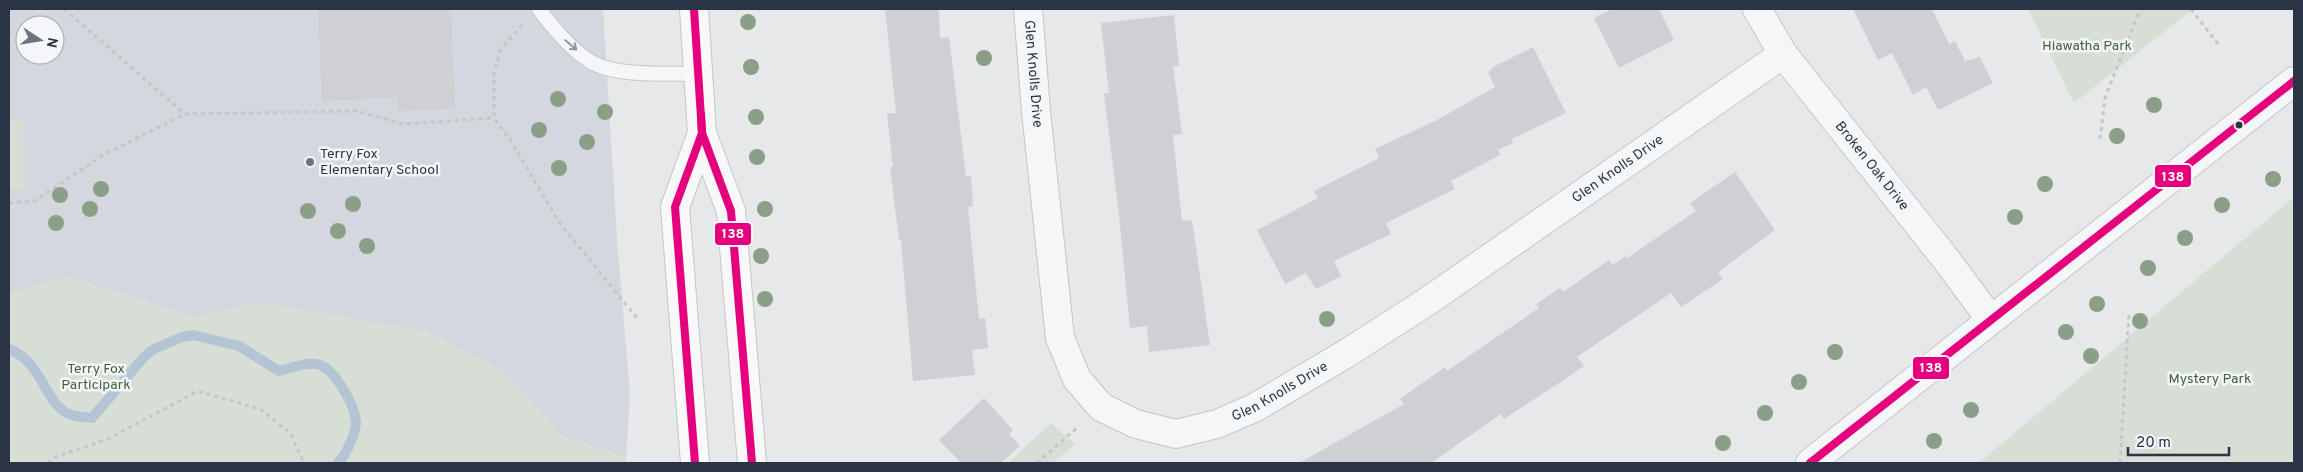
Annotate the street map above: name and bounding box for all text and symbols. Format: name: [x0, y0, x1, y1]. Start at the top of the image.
north arrow: [15, 15, 65, 65]
street label: Glen Knolls Drive: [1020, 19, 1046, 128]
text: N: [42, 36, 61, 49]
park label: Hiawatha Park: [2042, 38, 2132, 55]
one-way arrow: [565, 39, 578, 50]
street label: Broken Oak Drive: [1831, 118, 1913, 214]
unlabelled marker: [2234, 120, 2244, 130]
street label: Glen Knolls Drive: [1569, 131, 1667, 207]
place label: Terry Fox Elementary School: [320, 146, 439, 179]
marker: Terry Fox Elementary School: [304, 156, 316, 168]
line badge: 138: [2154, 164, 2192, 188]
text: 138: [2162, 169, 2184, 186]
line badge: 138: [714, 222, 752, 246]
text: 138: [722, 226, 744, 243]
line badge: 138: [1912, 356, 1950, 380]
street label: Glen Knolls Drive: [1229, 358, 1331, 425]
text: 138: [1920, 360, 1942, 377]
park label: Terry Fox Participark: [61, 361, 131, 394]
park label: Mystery Park: [2169, 371, 2251, 388]
scale bar: [2128, 424, 2229, 456]
text: 20 m: [2136, 434, 2171, 453]

